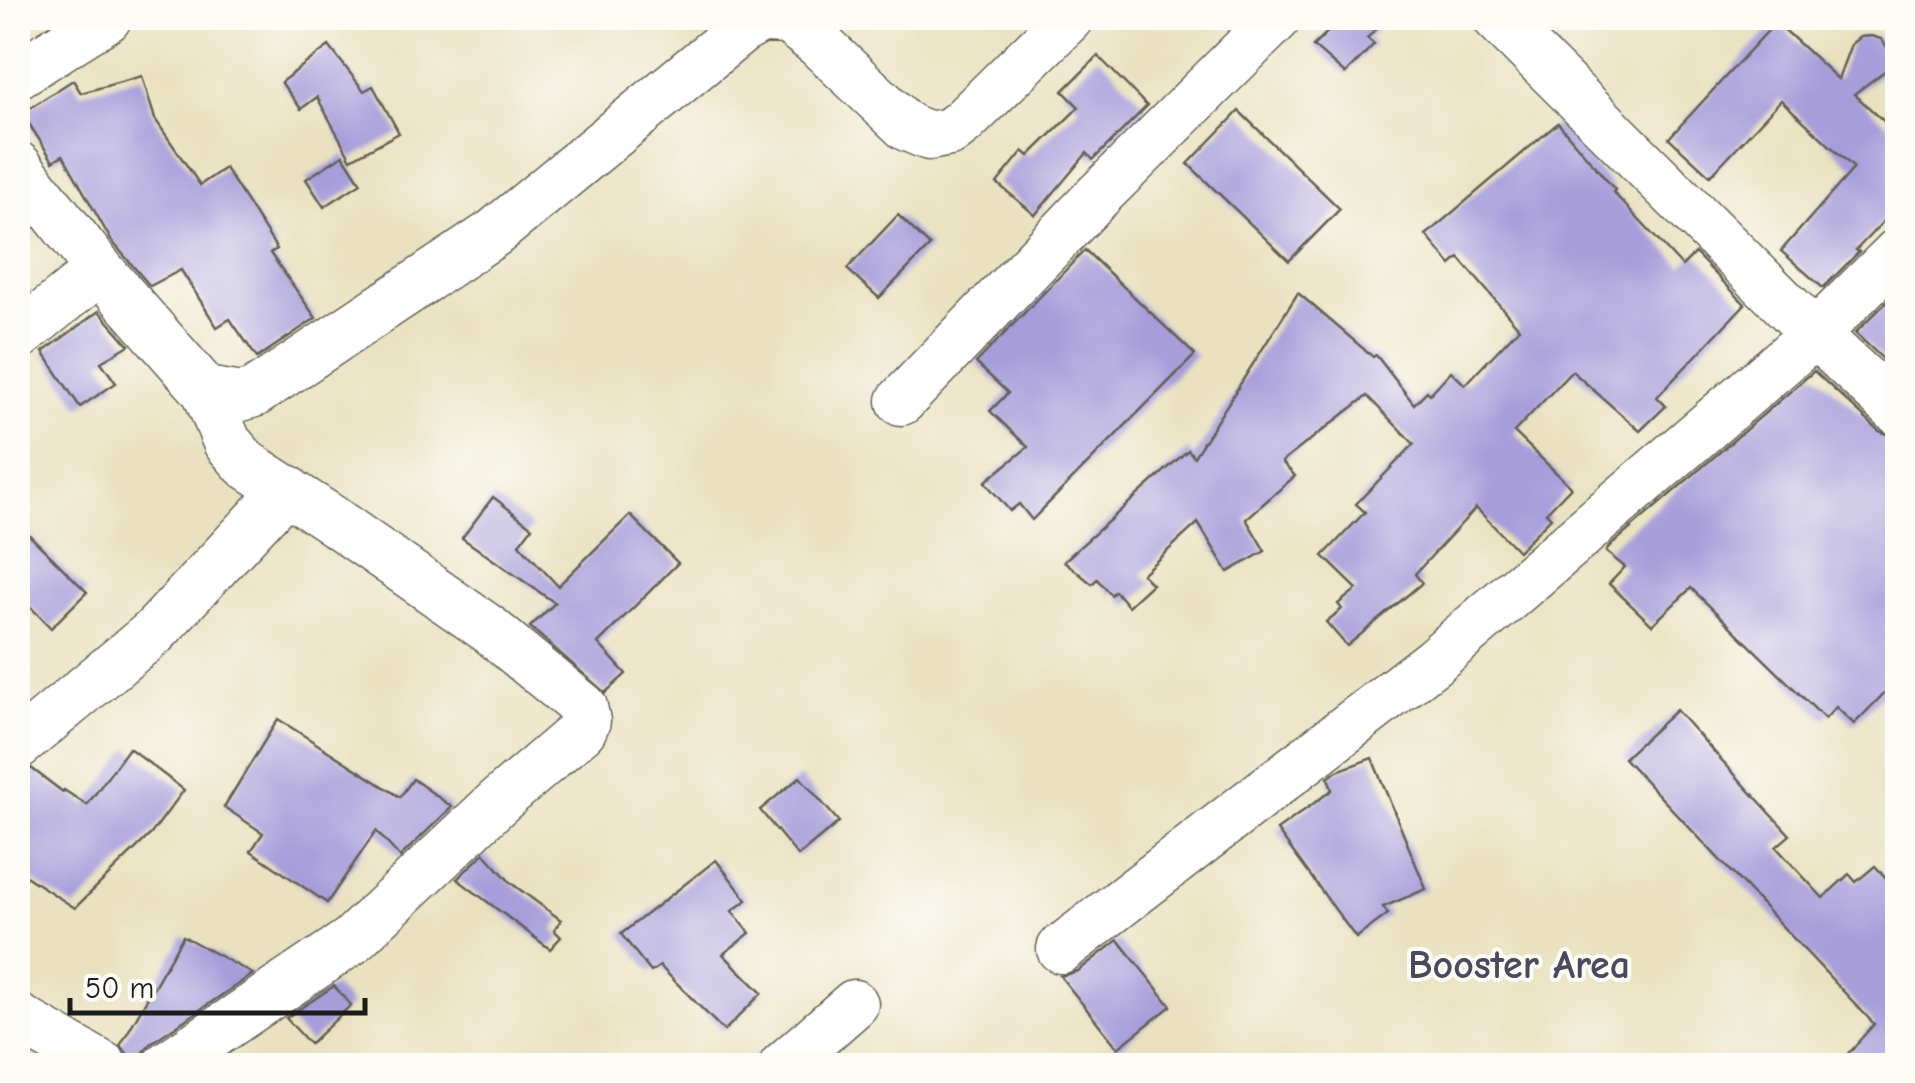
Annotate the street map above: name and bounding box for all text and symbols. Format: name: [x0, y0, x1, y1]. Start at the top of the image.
district label: Booster Area: [1408, 942, 1630, 988]
scale bar: [70, 953, 365, 1015]
text: 50 m: [85, 971, 154, 1006]

